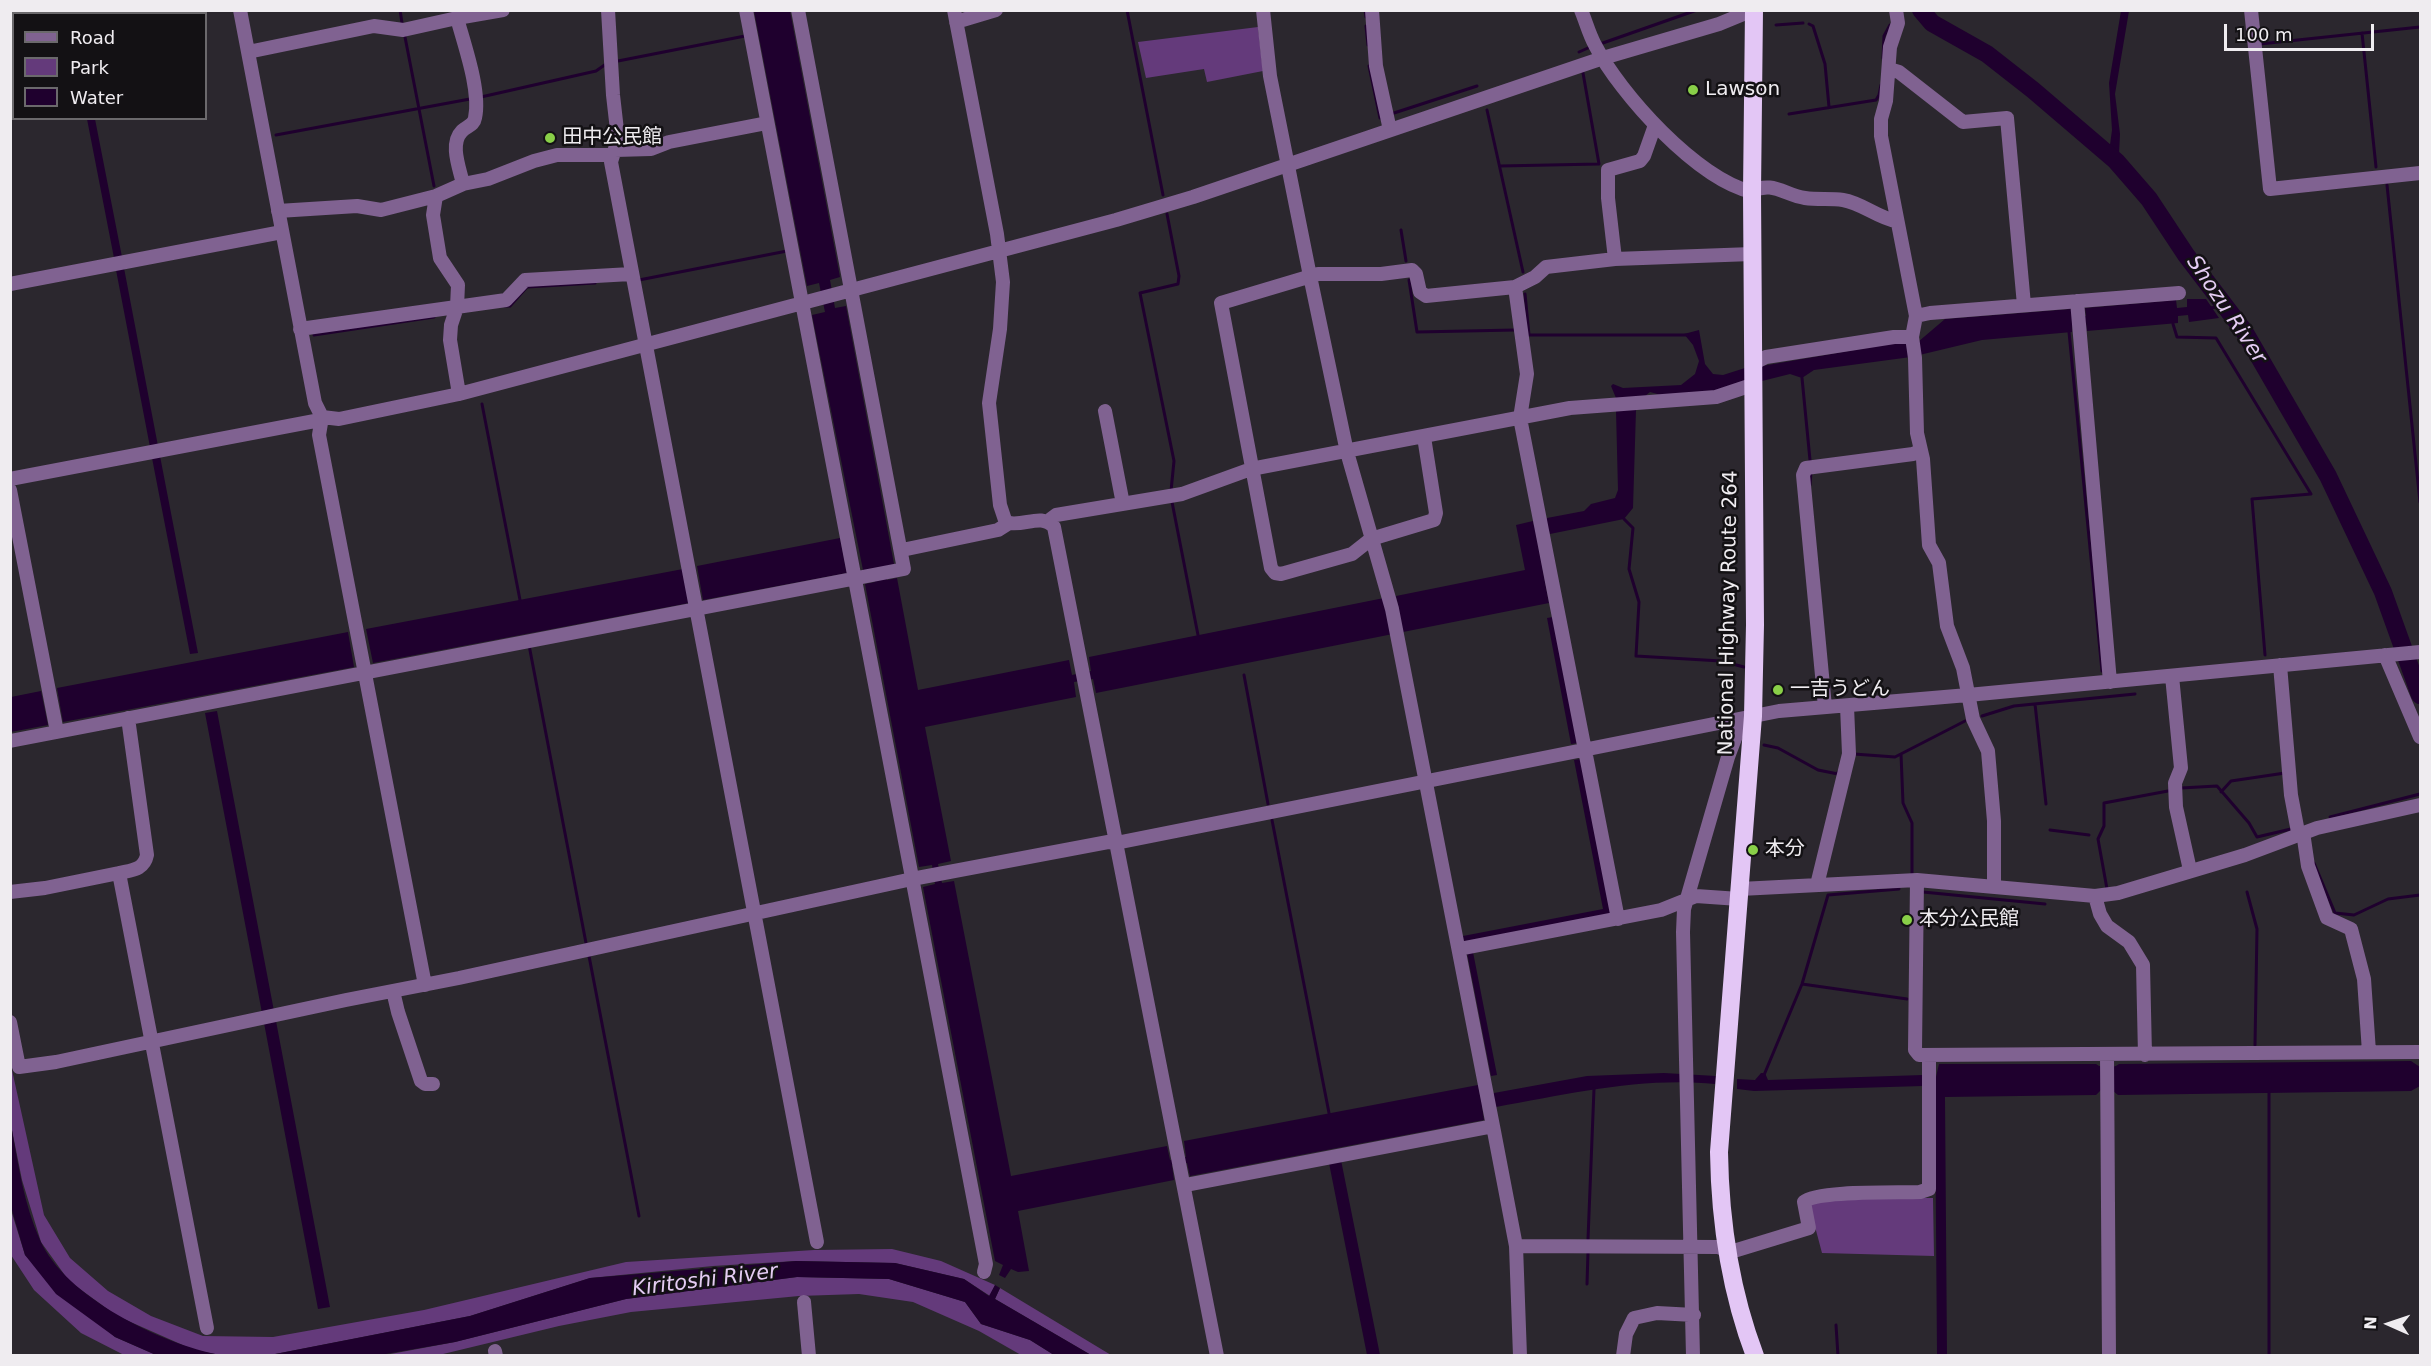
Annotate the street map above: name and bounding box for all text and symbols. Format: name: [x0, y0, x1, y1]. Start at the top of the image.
legend: [12, 12, 207, 120]
scale bar: [2227, 12, 2377, 50]
text: 100 m: [2235, 24, 2293, 45]
text: Road: [70, 27, 115, 48]
text: Park: [70, 57, 109, 78]
place label: Lawson: [1705, 78, 1780, 102]
marker: Lawson: [1686, 83, 1700, 97]
text: Water: [70, 87, 123, 108]
place label: 田中公民館: [562, 126, 662, 150]
marker: 田中公民館: [543, 131, 557, 145]
water label: Shozu River: [2181, 251, 2271, 369]
street label: National Highway Route 264: [1715, 470, 1743, 756]
place label: 一吉うどん: [1790, 678, 1890, 702]
marker: 一吉うどん: [1771, 683, 1785, 697]
place label: 本分: [1765, 838, 1805, 862]
marker: 本分: [1746, 843, 1760, 857]
place label: 本分公民館: [1919, 908, 2019, 932]
marker: 本分公民館: [1900, 913, 1914, 927]
water label: Kiritoshi River: [631, 1260, 779, 1302]
north arrow: [2359, 1294, 2419, 1354]
text: N: [2361, 1316, 2380, 1330]

